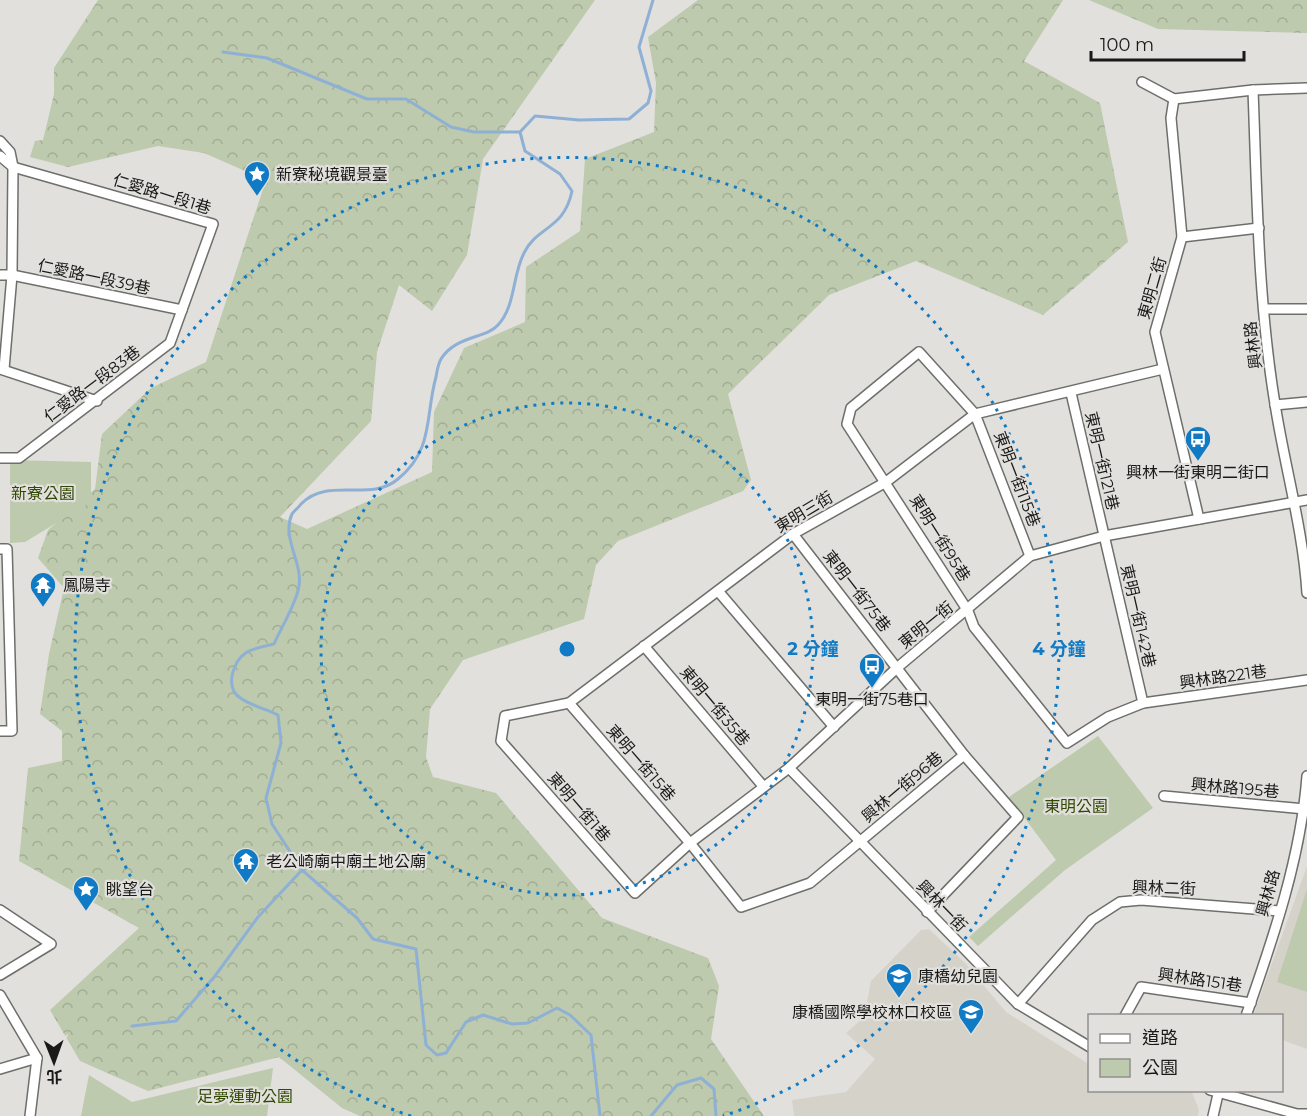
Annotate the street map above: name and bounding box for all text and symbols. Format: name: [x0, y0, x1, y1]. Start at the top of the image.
scale bar: [1091, 24, 1244, 62]
text: 100 m: [1100, 34, 1154, 56]
place icon: 新寮秘境觀景臺: [242, 159, 272, 197]
place label: 新寮秘境觀景臺: [276, 165, 388, 184]
street label: 仁愛路一段1巷: [111, 170, 213, 218]
street label: 東明二街: [1134, 255, 1170, 321]
street label: 仁愛路一段39巷: [36, 256, 152, 298]
street label: 興林路: [1241, 320, 1265, 370]
street label: 仁愛路一段83巷: [40, 342, 144, 426]
street label: 東明一街121巷: [1081, 410, 1123, 512]
bus stop icon: 興林一街東明二街口: [1183, 424, 1213, 462]
street label: 東明一街115巷: [990, 429, 1044, 529]
place label: 興林一街東明二街口: [1126, 463, 1270, 482]
park label: 新寮公園: [11, 484, 75, 503]
street label: 東明三街: [772, 487, 836, 537]
street label: 東明一街95巷: [906, 491, 974, 585]
street label: 東明一街75巷: [819, 546, 895, 636]
street label: 東明一街142巷: [1117, 563, 1159, 669]
temple icon: 鳳陽寺: [28, 570, 58, 608]
place label: 鳳陽寺: [63, 576, 111, 595]
street label: 東明一街: [895, 597, 957, 653]
text: 2 分鐘: [787, 638, 839, 660]
text: 4 分鐘: [1032, 638, 1086, 660]
centre of rings: [557, 639, 577, 659]
bus stop icon: 東明一街75巷口: [857, 651, 887, 689]
street label: 興林路221巷: [1178, 661, 1268, 693]
street label: 東明一街35巷: [676, 662, 754, 750]
place label: 東明一街75巷口: [815, 690, 929, 709]
street label: 東明一街15巷: [603, 721, 679, 805]
street label: 興林一街96巷: [858, 748, 946, 826]
street label: 東明一街1巷: [544, 768, 614, 846]
street label: 興林路195巷: [1190, 775, 1280, 801]
park label: 東明公園: [1044, 797, 1108, 816]
temple icon: 老公崎廟中廟土地公廟: [231, 846, 261, 884]
place label: 老公崎廟中廟土地公廟: [266, 852, 426, 871]
street label: 興林路: [1253, 867, 1283, 919]
place icon: 眺望台: [71, 874, 101, 912]
street label: 興林一街: [913, 876, 971, 936]
street label: 興林二街: [1132, 877, 1196, 899]
place label: 眺望台: [106, 880, 154, 899]
school or university icon: 康橋幼兒園: [884, 961, 914, 999]
street label: 興林路151巷: [1157, 965, 1243, 995]
place label: 康橋幼兒園: [918, 967, 998, 986]
school or university icon: 康橋國際學校林口校區: [956, 997, 986, 1035]
place label: 康橋國際學校林口校區: [792, 1003, 952, 1022]
legend: [1088, 1014, 1283, 1092]
text: 道路: [1142, 1027, 1178, 1049]
north arrow: [24, 1032, 84, 1092]
text: 公園: [1142, 1057, 1178, 1079]
text: 北: [46, 1067, 62, 1086]
park label: 足夢運動公園: [197, 1087, 293, 1106]

